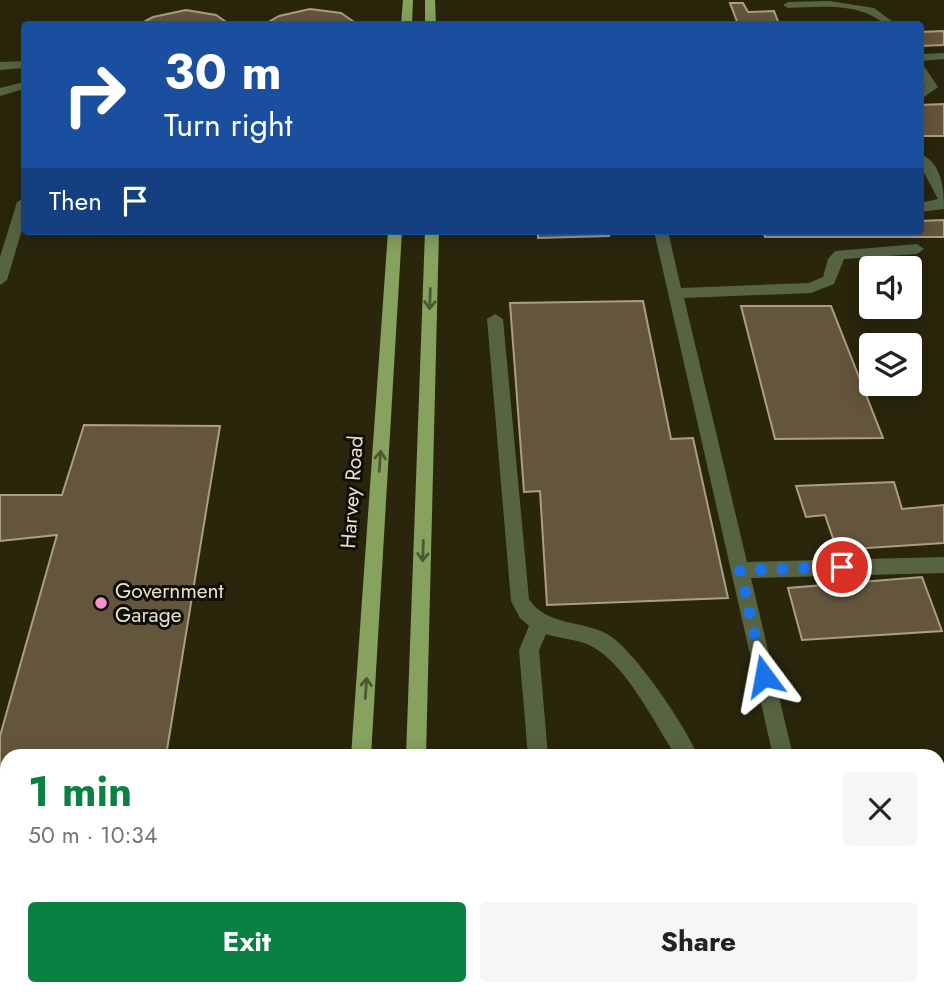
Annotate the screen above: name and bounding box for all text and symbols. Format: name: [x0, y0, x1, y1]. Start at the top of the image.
text: 30 m: [164, 37, 282, 107]
icon: right: [49, 49, 140, 140]
text: Turn right: [164, 102, 293, 148]
text: Then: [49, 182, 102, 220]
icon: arrive: [116, 182, 154, 220]
map controls: [859, 256, 922, 396]
button: sound: [859, 256, 922, 319]
one-way arrow: [423, 287, 437, 310]
button: layers: [859, 333, 922, 396]
street label: Harvey Road: [333, 434, 371, 550]
one-way arrow: [374, 450, 387, 473]
pin: [812, 537, 872, 597]
one-way arrow: [416, 539, 429, 562]
icon: arrive: [823, 548, 861, 586]
place label: Government Garage: [115, 576, 224, 630]
marker: Government Garage: [93, 595, 109, 611]
position arrow: [727, 639, 801, 713]
one-way arrow: [359, 677, 372, 700]
text: 1 min: [28, 761, 132, 822]
button: close: [843, 772, 917, 846]
text: 50 m · 10:34: [28, 818, 157, 852]
button: Exit: [28, 902, 466, 982]
button: Share: [480, 902, 917, 982]

